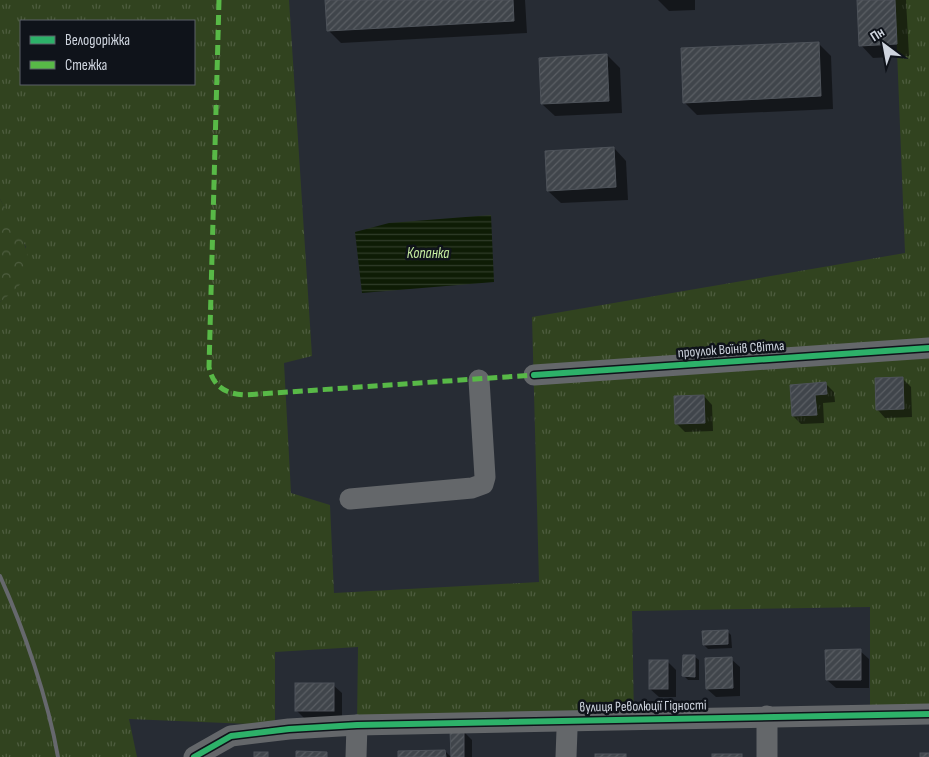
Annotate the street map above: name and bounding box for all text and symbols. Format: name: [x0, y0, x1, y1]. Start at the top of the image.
legend: [20, 20, 195, 85]
north arrow: [859, 20, 909, 70]
text: Пн: [867, 24, 888, 45]
text: Велодоріжка: [65, 31, 130, 50]
text: Стежка: [65, 56, 108, 75]
water label: Копанка: [407, 244, 449, 263]
street label: проулок Воїнів Світла: [677, 337, 785, 361]
street label: вулиця Революції Гідності: [579, 696, 707, 716]

